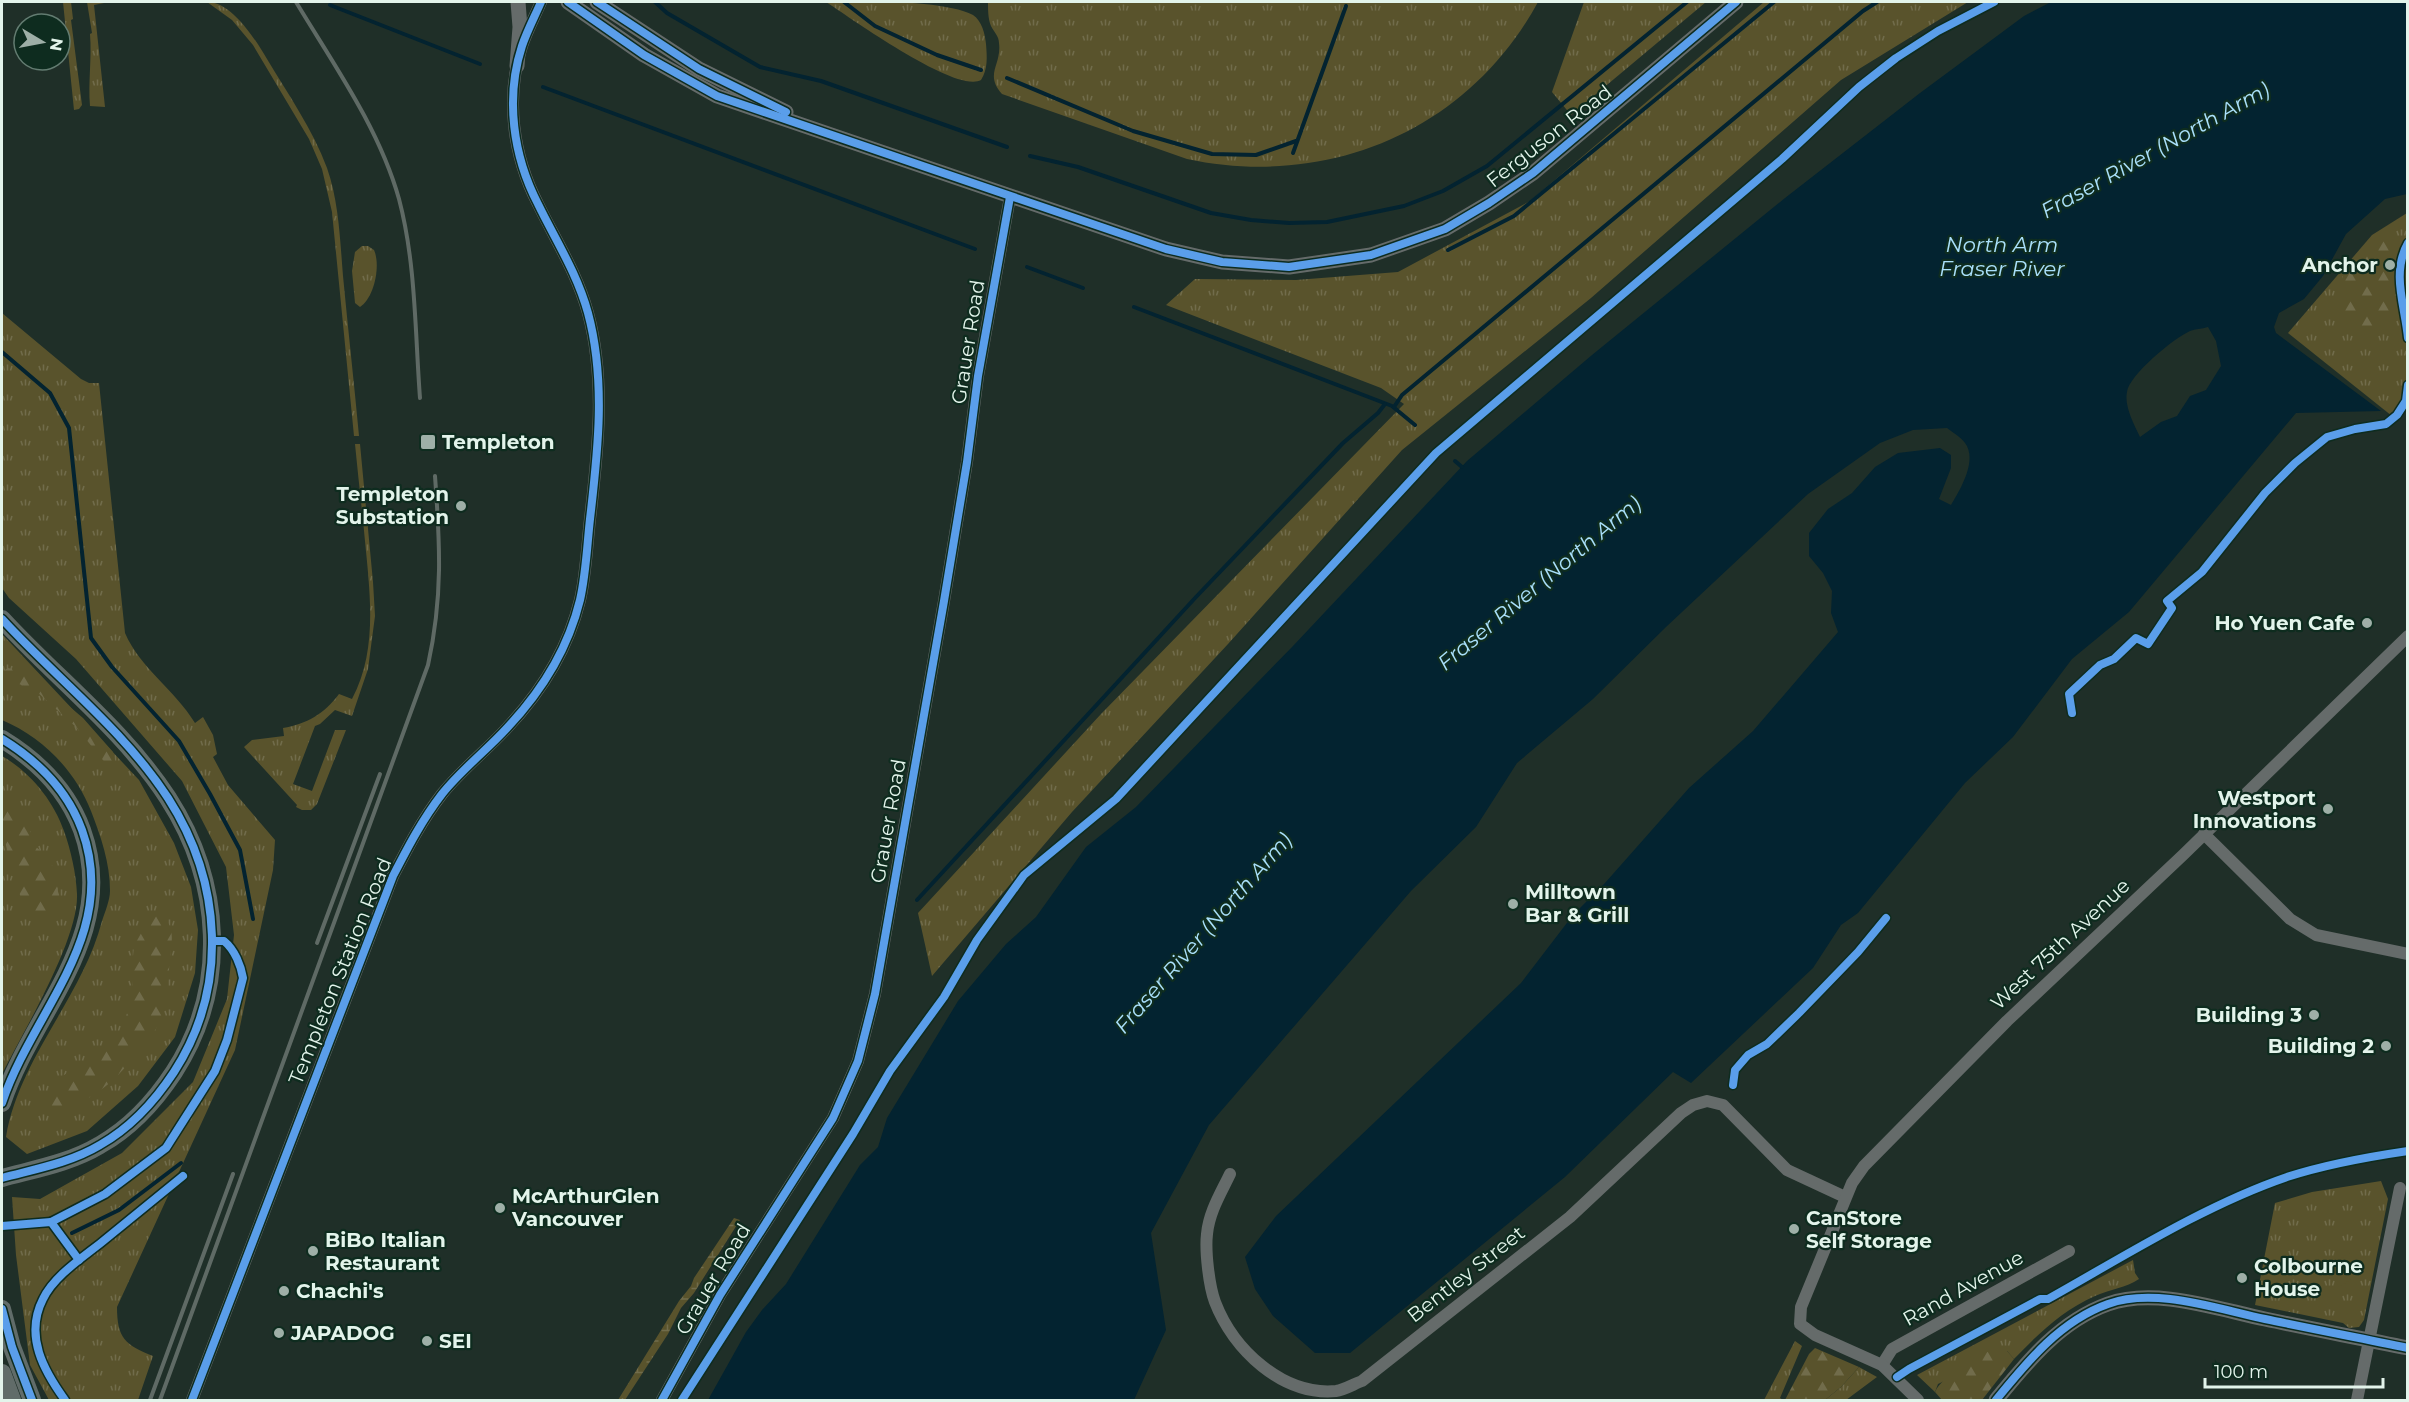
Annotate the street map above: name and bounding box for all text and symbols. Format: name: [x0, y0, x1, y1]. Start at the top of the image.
north arrow: [12, 12, 72, 72]
text: N: [46, 36, 67, 53]
water label: Fraser River (North Arm): [2036, 77, 2274, 223]
street label: Ferguson Road: [1481, 80, 1617, 192]
water label: North Arm Fraser River: [1939, 232, 2065, 281]
place label: Anchor: [2300, 253, 2378, 277]
marker: Anchor: [2383, 258, 2397, 272]
street label: Grauer Road: [946, 278, 990, 406]
place label: Templeton: [442, 430, 555, 454]
marker: Templeton: [419, 433, 437, 451]
place label: Templeton Substation: [336, 482, 449, 529]
water label: Fraser River (North Arm): [1432, 491, 1646, 675]
marker: Templeton Substation: [454, 499, 468, 513]
place label: Ho Yuen Cafe: [2214, 611, 2355, 635]
marker: Ho Yuen Cafe: [2360, 616, 2374, 630]
street label: Grauer Road: [865, 757, 911, 885]
place label: Westport Innovations: [2193, 786, 2316, 833]
marker: Westport Innovations: [2321, 802, 2335, 816]
water label: Fraser River (North Arm): [1109, 828, 1297, 1038]
street label: Templeton Station Road: [283, 854, 397, 1088]
street label: West 75th Avenue: [1985, 873, 2135, 1015]
place label: Milltown Bar & Grill: [1525, 880, 1629, 927]
marker: Milltown Bar & Grill: [1506, 897, 1520, 911]
place label: Building 3: [2196, 1003, 2302, 1027]
marker: Building 3: [2307, 1008, 2321, 1022]
place label: Building 2: [2268, 1034, 2374, 1058]
marker: Building 2: [2379, 1039, 2393, 1053]
place label: McArthurGlen Vancouver: [511, 1184, 660, 1231]
marker: McArthurGlen Vancouver: [493, 1201, 507, 1215]
place label: CanStore Self Storage: [1806, 1206, 1932, 1253]
street label: Grauer Road: [670, 1219, 756, 1339]
street label: Bentley Street: [1402, 1221, 1530, 1327]
marker: CanStore Self Storage: [1787, 1222, 1801, 1236]
place label: BiBo Italian Restaurant: [325, 1228, 446, 1275]
marker: BiBo Italian Restaurant: [306, 1244, 320, 1258]
street label: Rand Avenue: [1899, 1245, 2027, 1331]
place label: Colbourne House: [2254, 1254, 2363, 1301]
marker: Colbourne House: [2235, 1271, 2249, 1285]
place label: Chachi's: [296, 1279, 384, 1303]
marker: Chachi's: [277, 1284, 291, 1298]
place label: JAPADOG: [290, 1321, 395, 1345]
marker: JAPADOG: [272, 1326, 286, 1340]
place label: SEI: [439, 1329, 472, 1353]
marker: SEI: [420, 1334, 434, 1348]
scale bar: [2205, 1351, 2384, 1389]
text: 100 m: [2214, 1361, 2268, 1383]

